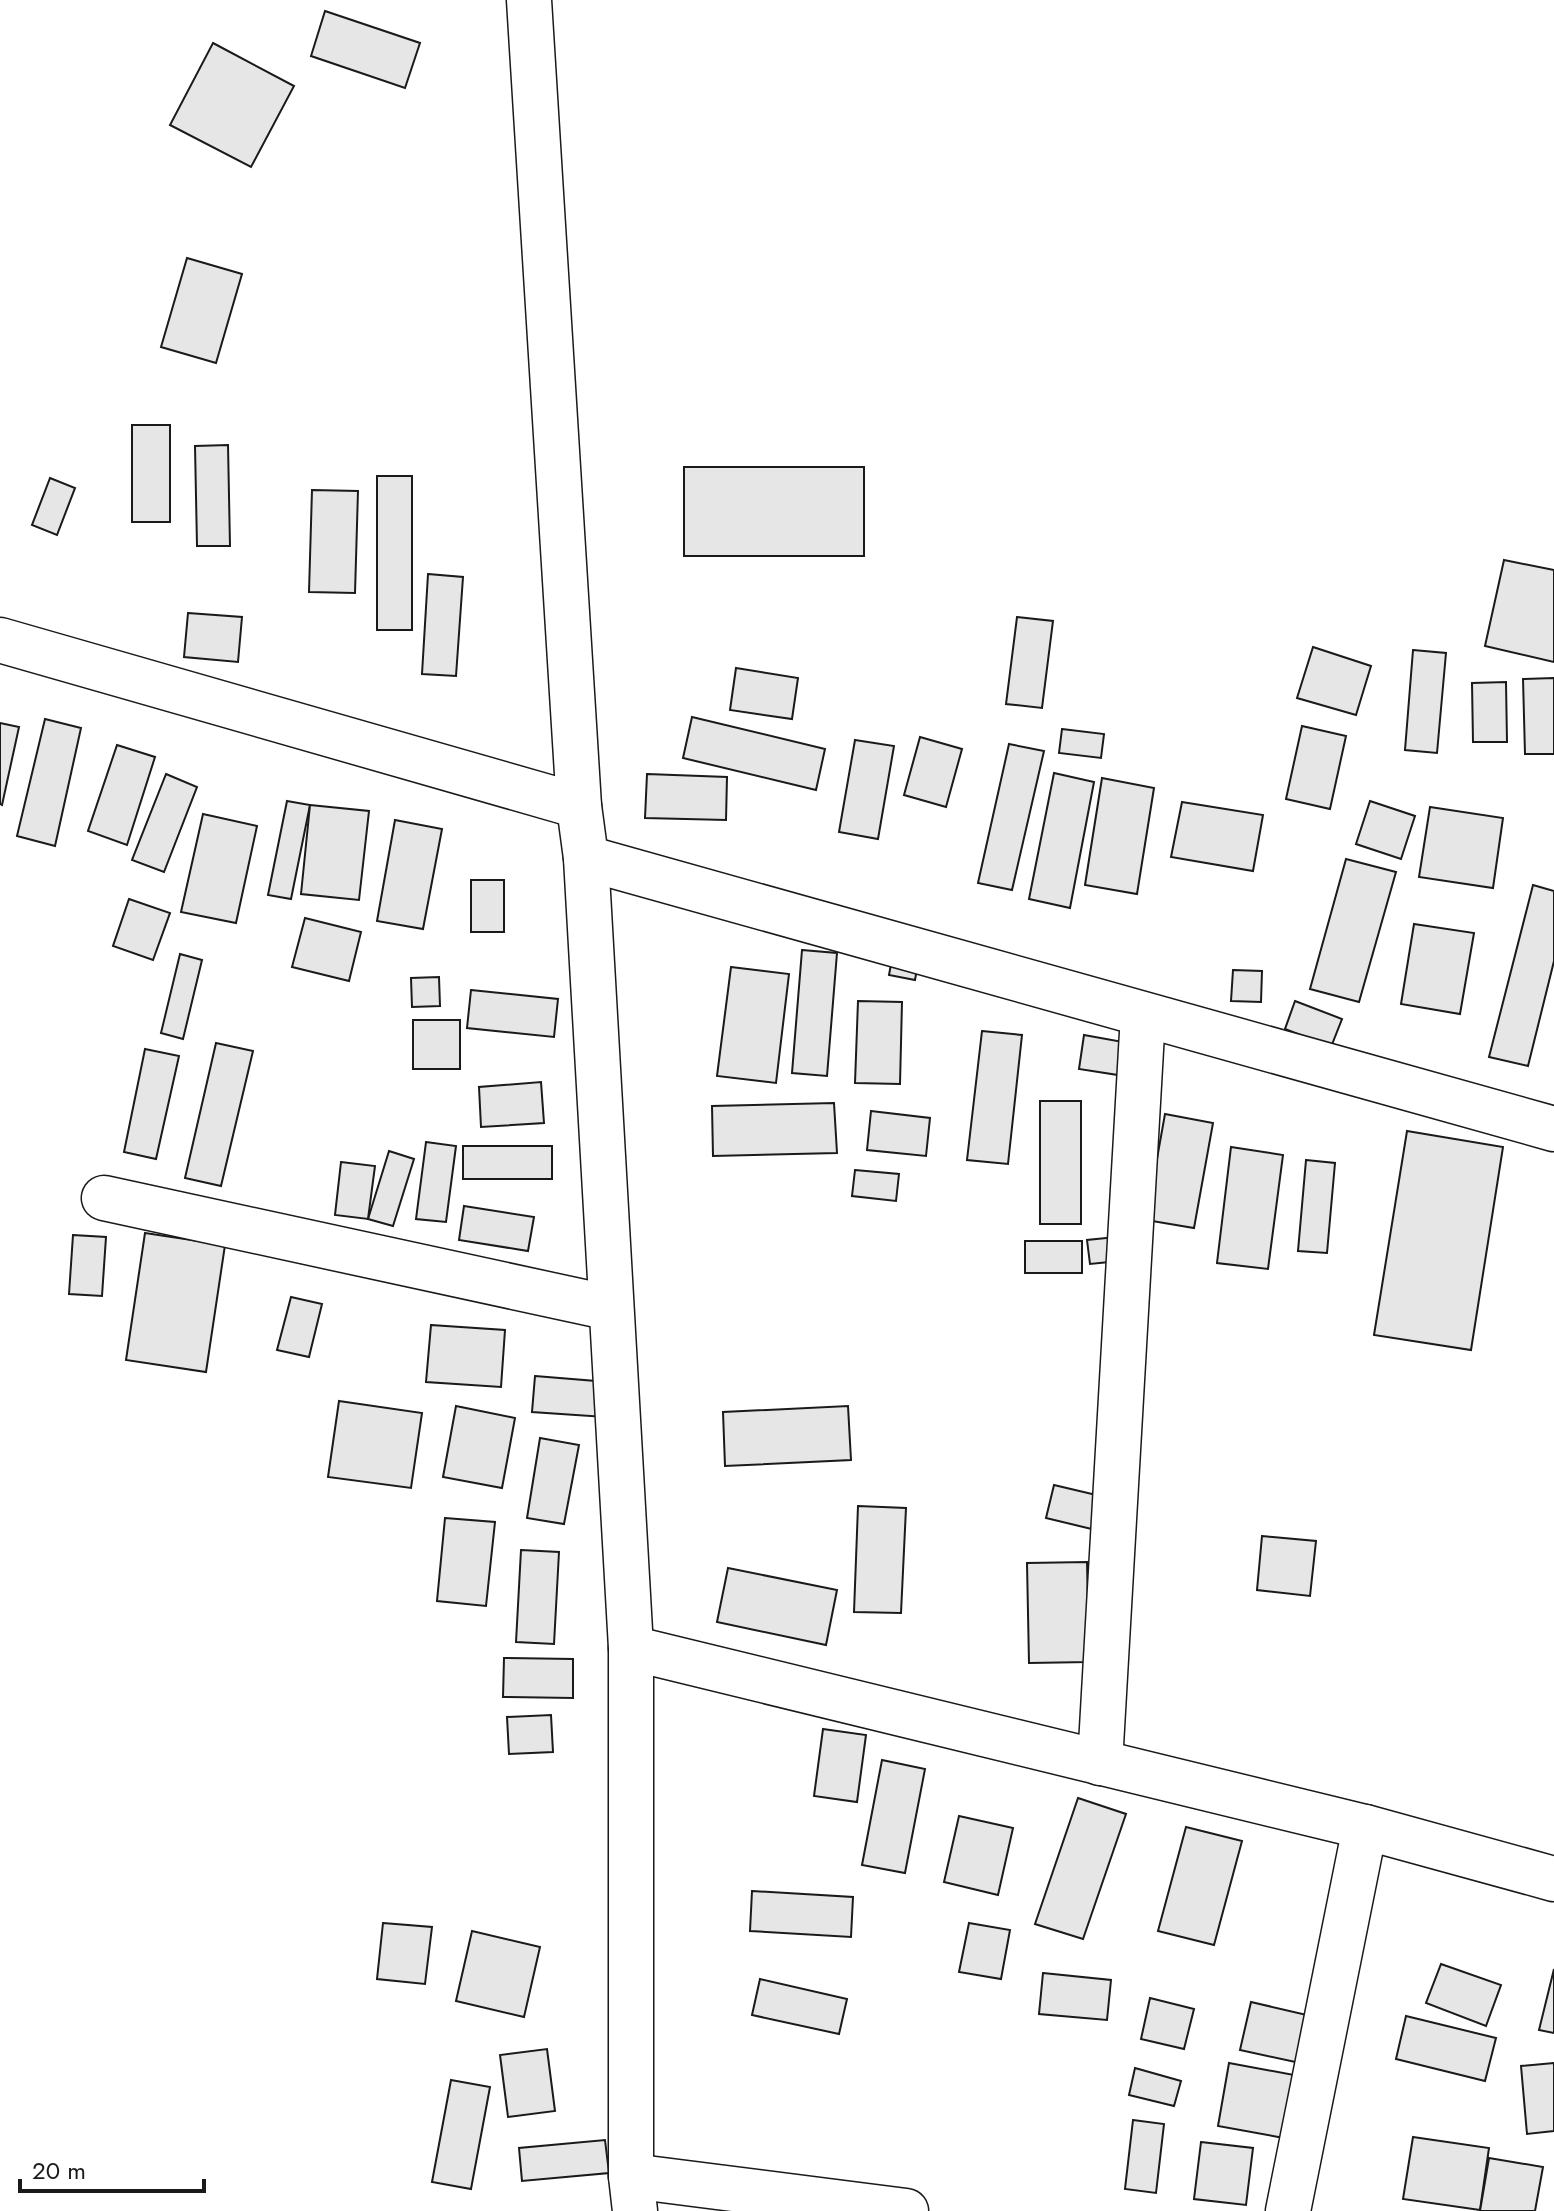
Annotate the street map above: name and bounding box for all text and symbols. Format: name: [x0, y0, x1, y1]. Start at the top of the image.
scale bar: [20, 2143, 204, 2193]
text: 20 m: [32, 2153, 86, 2188]

